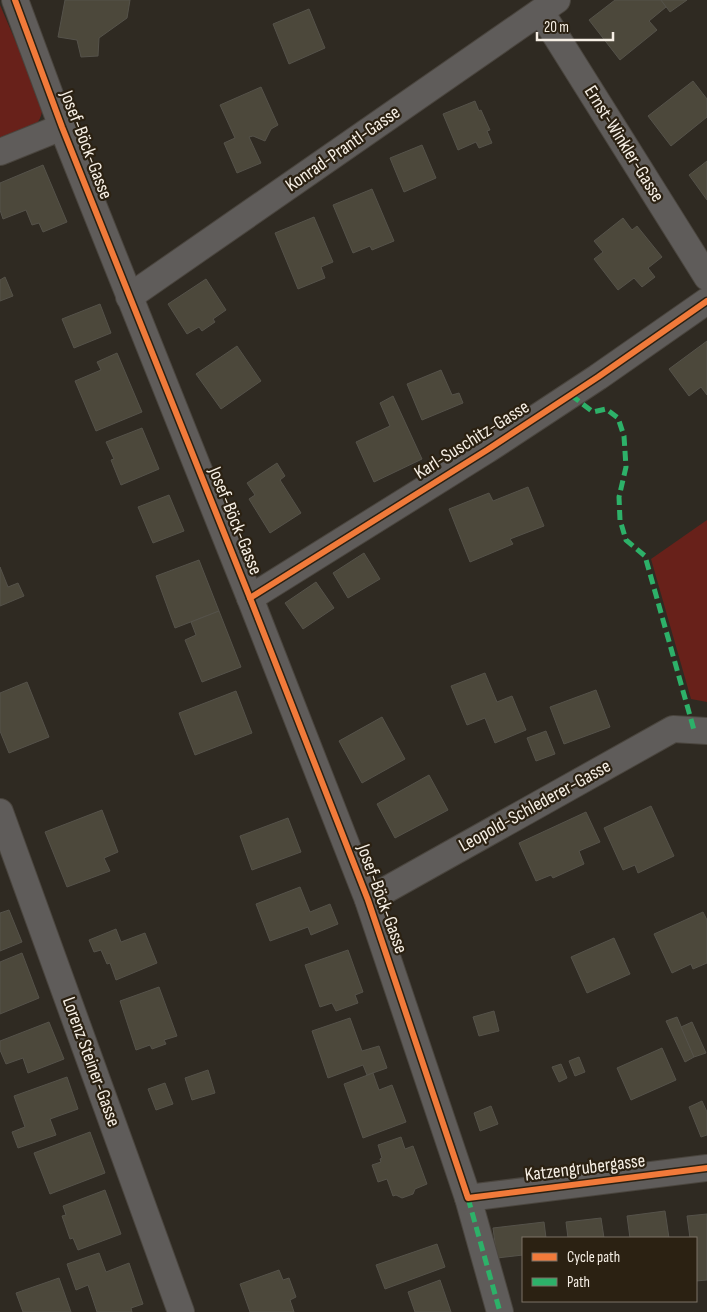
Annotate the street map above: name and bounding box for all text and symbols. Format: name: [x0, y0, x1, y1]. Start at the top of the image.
scale bar: [537, 10, 613, 42]
text: 20 m: [544, 18, 569, 37]
street label: Ernst-Winkler-Gasse: [579, 81, 669, 207]
street label: Josef-Böck-Gasse: [54, 87, 117, 203]
street label: Konrad-Prantl-Gasse: [281, 101, 405, 197]
street label: Karl-Suschitz-Gasse: [410, 395, 534, 485]
street label: Josef-Böck-Gasse: [203, 463, 267, 578]
street label: Leopold-Schlederer-Gasse: [455, 755, 615, 857]
street label: Josef-Böck-Gasse: [351, 840, 412, 957]
street label: Lorenz Steiner-Gasse: [57, 994, 125, 1130]
street label: Katzengrubergasse: [523, 1149, 647, 1187]
legend: [522, 1237, 697, 1302]
text: Cycle path: [567, 1248, 620, 1267]
text: Path: [567, 1273, 590, 1292]

